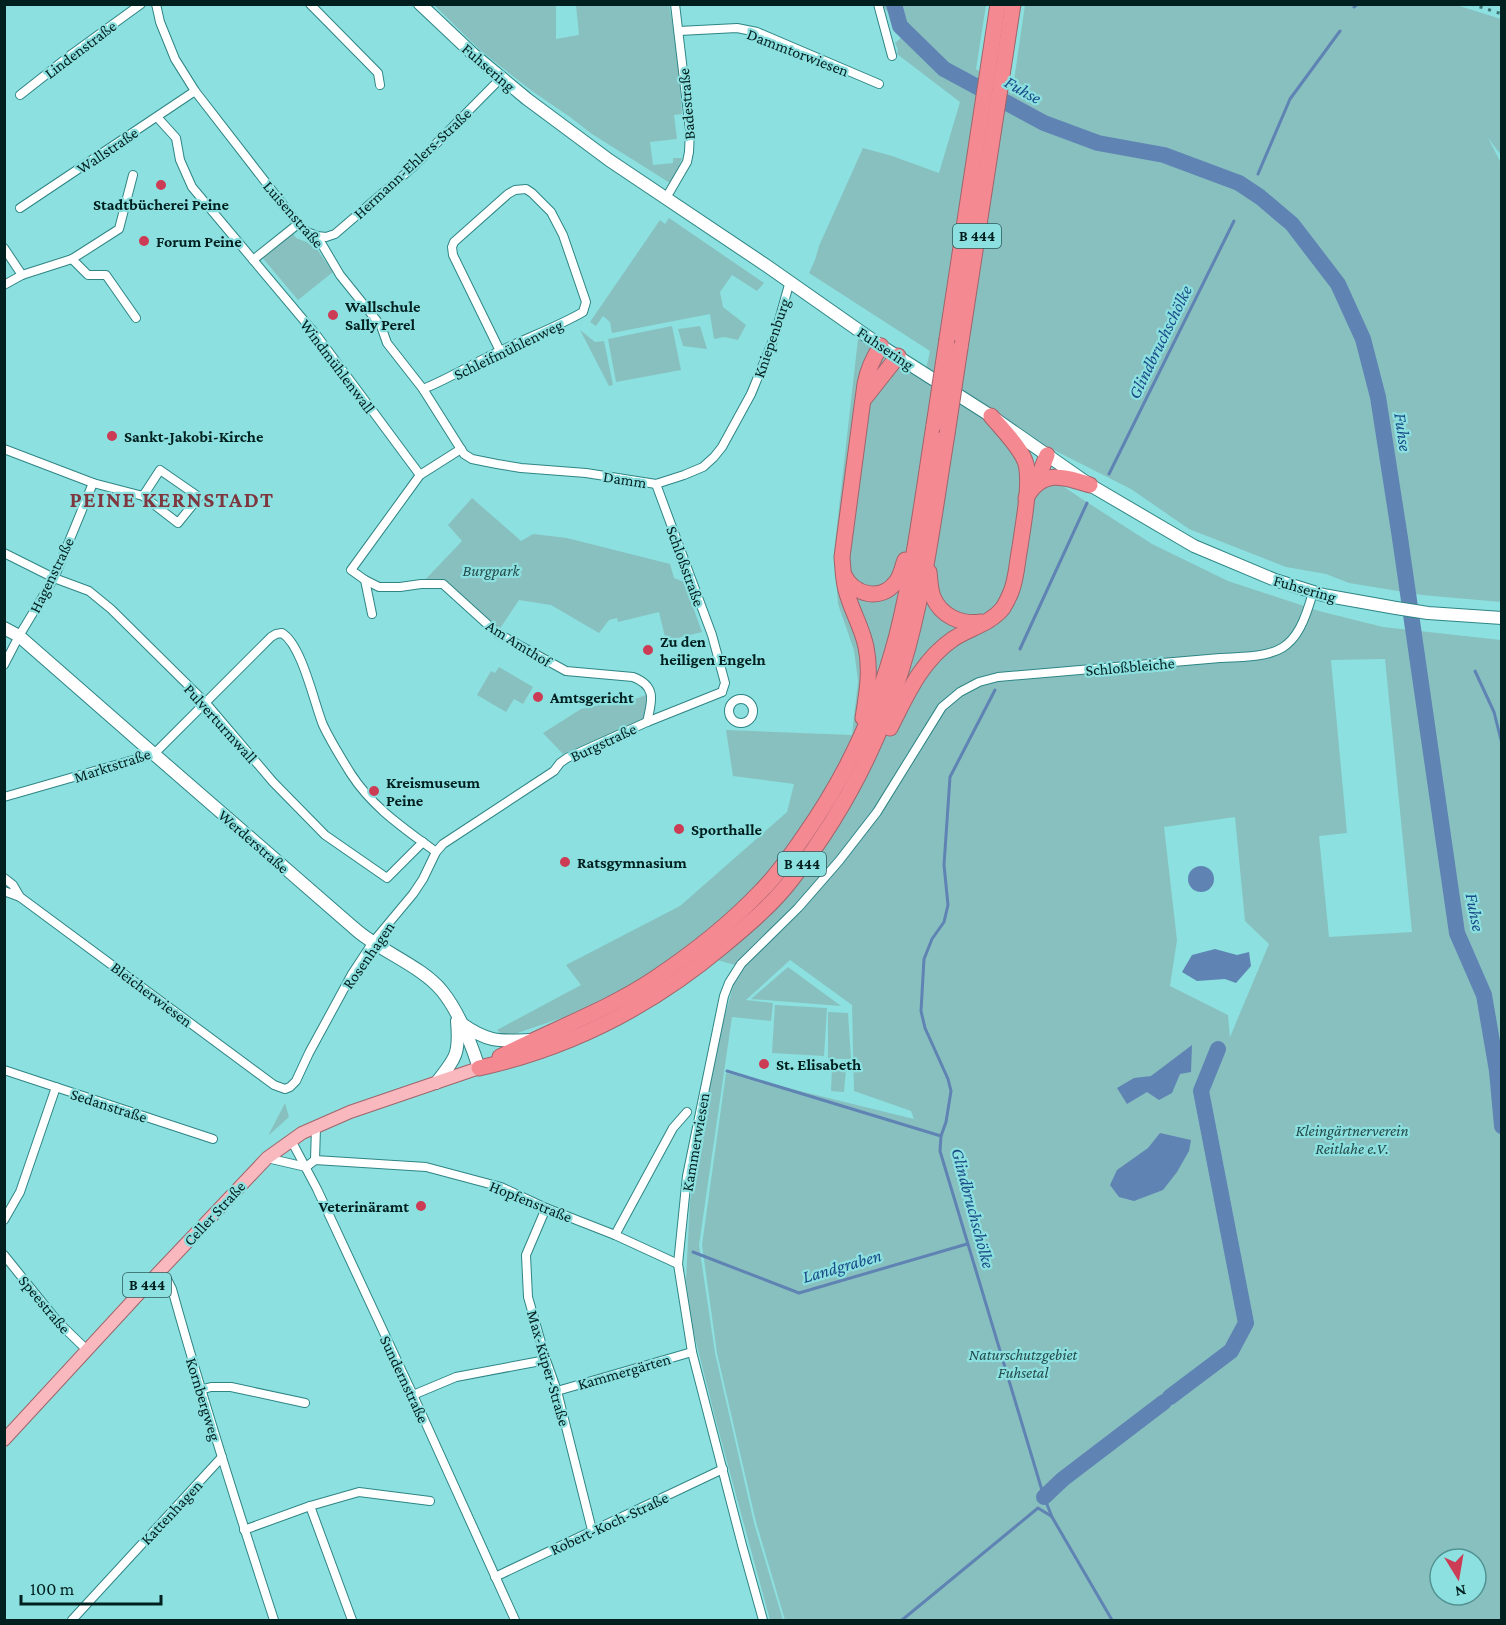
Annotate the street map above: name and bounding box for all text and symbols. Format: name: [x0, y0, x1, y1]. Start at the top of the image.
street label: Lindenstraße: [41, 17, 119, 82]
street label: Dammtorwiesen: [745, 25, 851, 80]
street label: Fuhsering: [458, 40, 519, 96]
street label: Badestraße: [675, 67, 698, 141]
water label: Fuhse: [1001, 72, 1045, 108]
street label: Hermann-Ehlers-Straße: [350, 105, 475, 222]
street label: Wallstraße: [73, 124, 141, 177]
marker: Stadtbücherei Peine: [154, 178, 168, 192]
street label: Luisenstraße: [260, 178, 327, 251]
place label: Stadtbücherei Peine: [93, 196, 230, 213]
road number: B 444: [953, 224, 1001, 248]
place label: Forum Peine: [156, 233, 242, 250]
marker: Forum Peine: [137, 234, 151, 248]
water label: Glindbruchschölke: [1124, 282, 1196, 402]
street label: Kniepenburg: [750, 296, 794, 380]
place label: Wallschule Sally Perel: [344, 298, 421, 333]
marker: Wallschule Sally Perel: [326, 308, 340, 322]
street label: Windmühlenwall: [297, 316, 378, 416]
street label: Schleifmühlenweg: [451, 316, 566, 384]
street label: Fuhsering: [854, 323, 917, 374]
water label: Fuhse: [1390, 411, 1416, 453]
place label: Sankt-Jakobi-Kirche: [124, 428, 264, 445]
marker: Sankt-Jakobi-Kirche: [105, 429, 119, 443]
street label: Damm: [602, 468, 648, 491]
district label: PEINE KERNSTADT: [69, 487, 275, 512]
street label: Schloßstraße: [663, 524, 708, 609]
street label: Hagenstraße: [26, 535, 78, 616]
park label: Burgpark: [463, 562, 520, 580]
street label: Fuhsering: [1271, 571, 1338, 607]
street label: Am Amthof: [483, 617, 555, 671]
place label: Zu den heiligen Engeln: [660, 633, 766, 668]
marker: Zu den heiligen Engeln: [641, 643, 655, 657]
street label: Schloßbleiche: [1085, 654, 1175, 679]
street label: Pulverturmwall: [181, 680, 261, 766]
place label: Amtsgericht: [549, 689, 634, 706]
marker: Amtsgericht: [531, 690, 545, 704]
street label: Burgstraße: [568, 720, 639, 766]
street label: Marktstraße: [72, 745, 153, 786]
place label: Kreismuseum Peine: [386, 774, 480, 809]
marker: Kreismuseum Peine: [367, 784, 381, 798]
street label: Werderstraße: [215, 806, 292, 877]
place label: Sporthalle: [691, 821, 763, 838]
marker: Sporthalle: [672, 822, 686, 836]
road number: B 444: [778, 852, 826, 876]
place label: Ratsgymnasium: [577, 854, 687, 871]
marker: Ratsgymnasium: [558, 855, 572, 869]
water label: Fuhse: [1461, 891, 1489, 933]
street label: Rosenhagen: [339, 918, 399, 993]
street label: Bleicherwiesen: [108, 958, 196, 1031]
place label: St. Elisabeth: [776, 1056, 861, 1073]
marker: St. Elisabeth: [757, 1057, 771, 1071]
street label: Sedanstraße: [69, 1085, 149, 1126]
street label: Kammerwiesen: [678, 1091, 713, 1193]
park label: Kleingärtnerverein Reitlahe e.V.: [1295, 1122, 1409, 1157]
water label: Glindbruchschölke: [947, 1146, 999, 1270]
street label: Hopfenstraße: [487, 1177, 575, 1227]
street label: Celler Straße: [180, 1178, 249, 1249]
place label: Veterinäramt: [318, 1198, 409, 1215]
marker: Veterinäramt: [414, 1199, 428, 1213]
water label: Landgraben: [800, 1245, 884, 1287]
street label: Speestraße: [15, 1272, 74, 1337]
road number: B 444: [123, 1273, 171, 1297]
street label: Max-Küper-Straße: [523, 1308, 573, 1428]
street label: Sundernstraße: [377, 1333, 432, 1426]
park label: Naturschutzgebiet Fuhsetal: [969, 1346, 1078, 1381]
street label: Kammergärten: [576, 1350, 673, 1394]
street label: Kornbergweg: [182, 1356, 224, 1443]
street label: Kattenhagen: [137, 1476, 206, 1549]
street label: Robert-Koch-Straße: [548, 1489, 671, 1558]
north arrow: [1428, 1547, 1488, 1607]
scale bar: [21, 1568, 160, 1606]
text: 100 m: [30, 1579, 75, 1599]
text: N: [1454, 1582, 1468, 1601]

